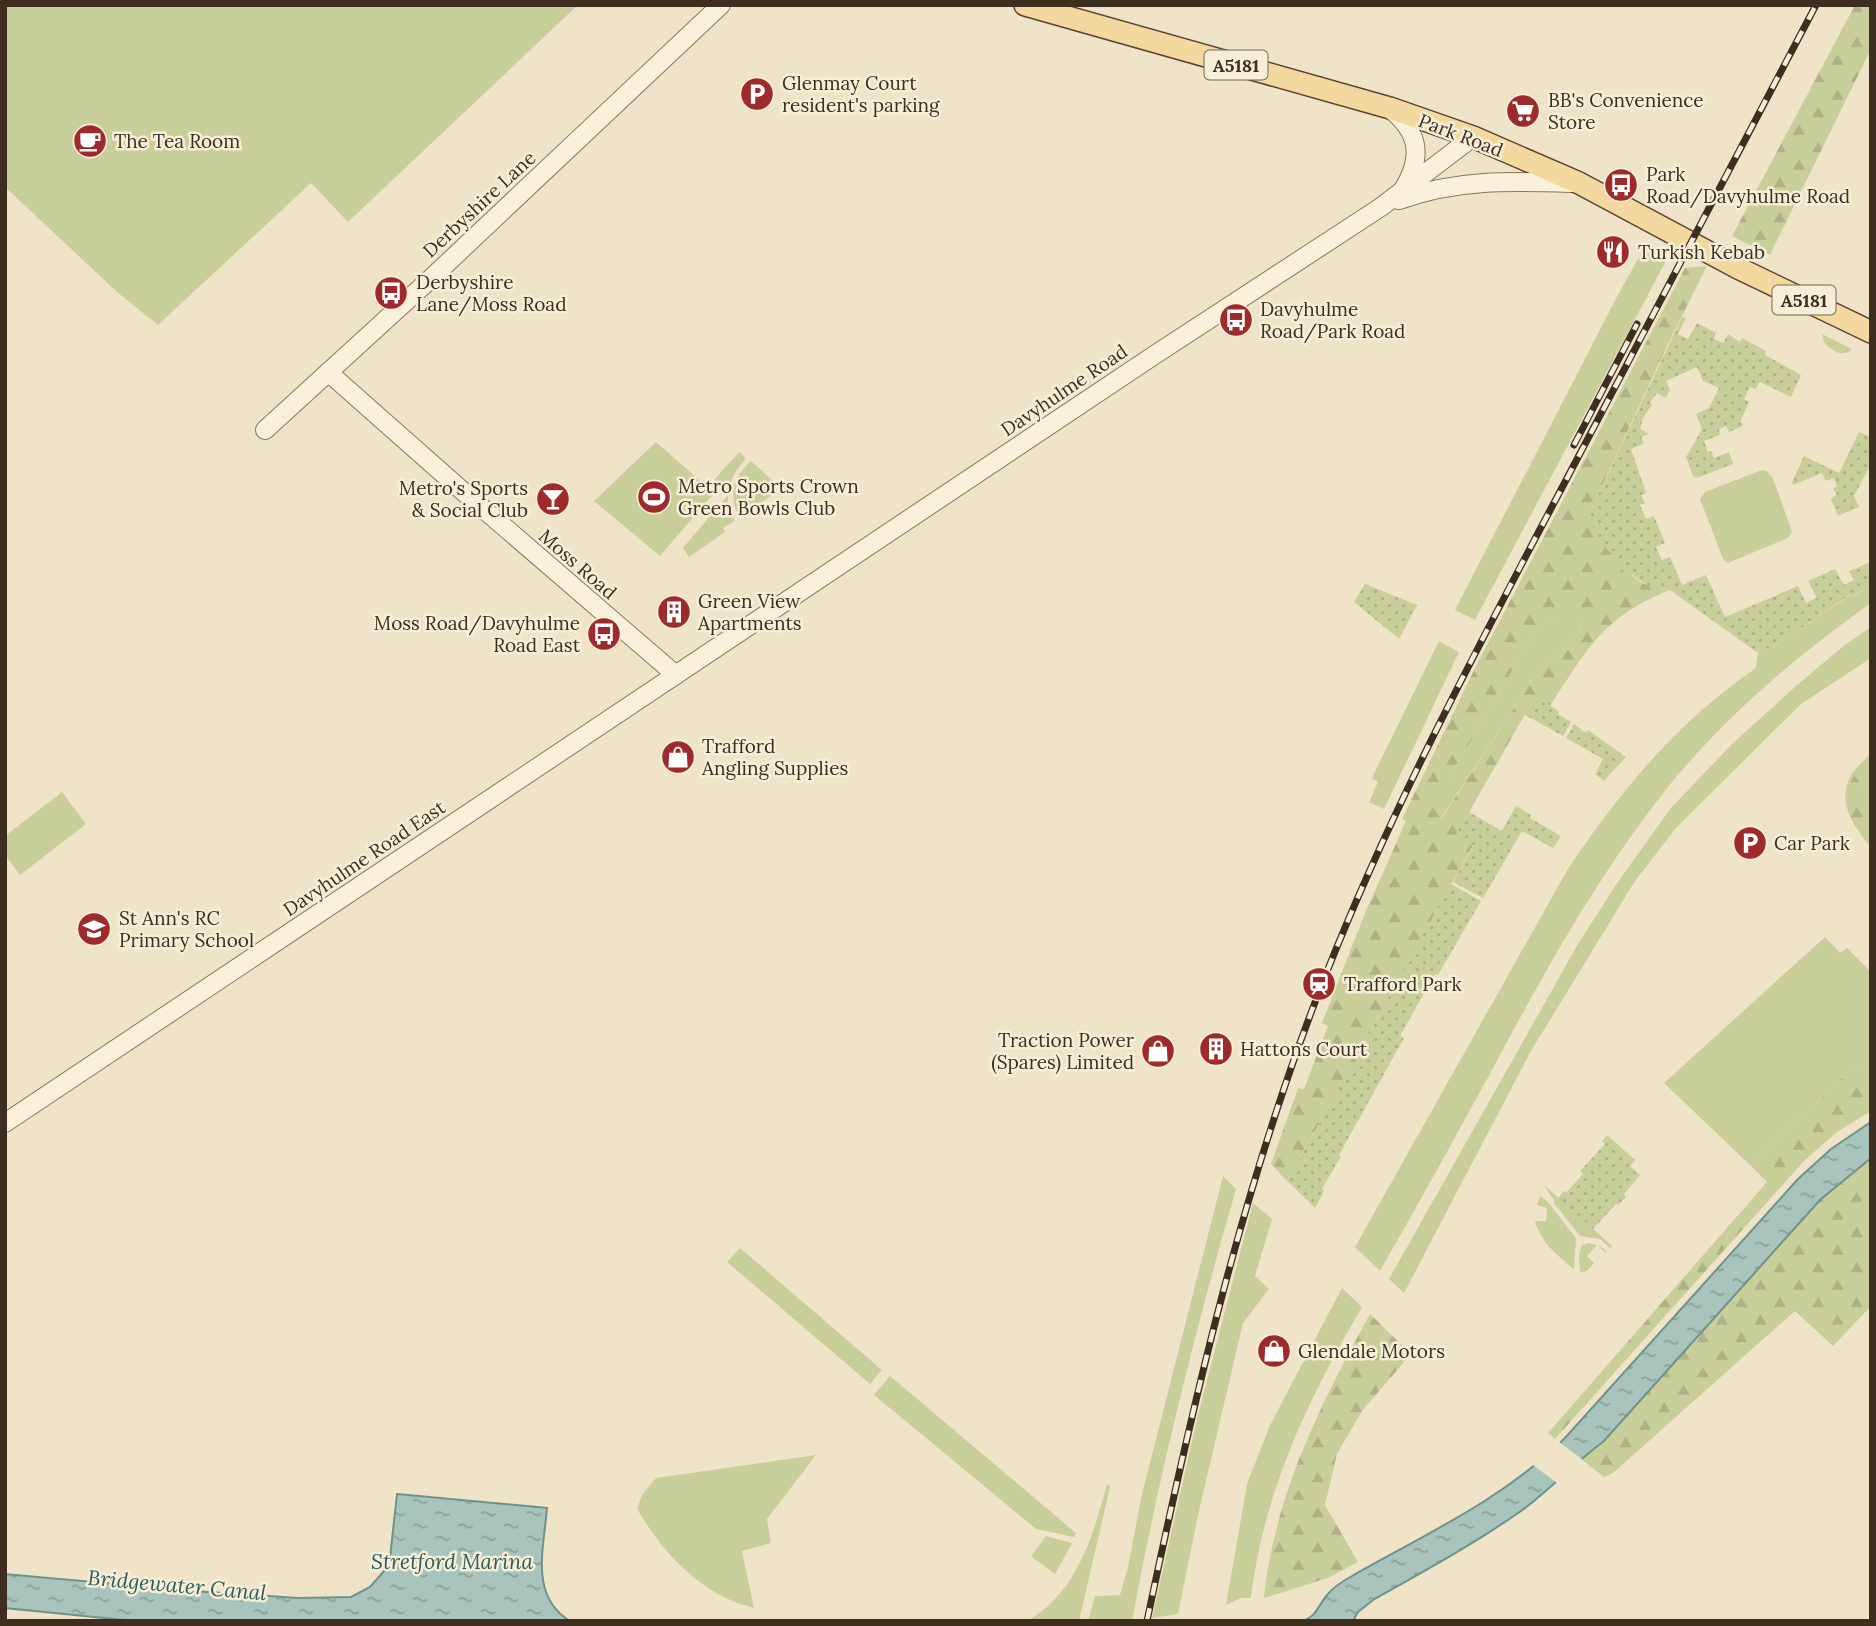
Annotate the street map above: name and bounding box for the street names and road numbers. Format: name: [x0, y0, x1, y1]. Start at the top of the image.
road number: A5181: [1204, 51, 1268, 80]
street label: Park Road: [1415, 108, 1507, 162]
street label: Derbyshire Lane: [418, 146, 540, 262]
road number: A5181: [1772, 286, 1836, 314]
street label: Davyhulme Road: [996, 339, 1132, 441]
street label: Moss Road: [534, 524, 622, 604]
street label: Davyhulme Road East: [278, 795, 450, 921]

